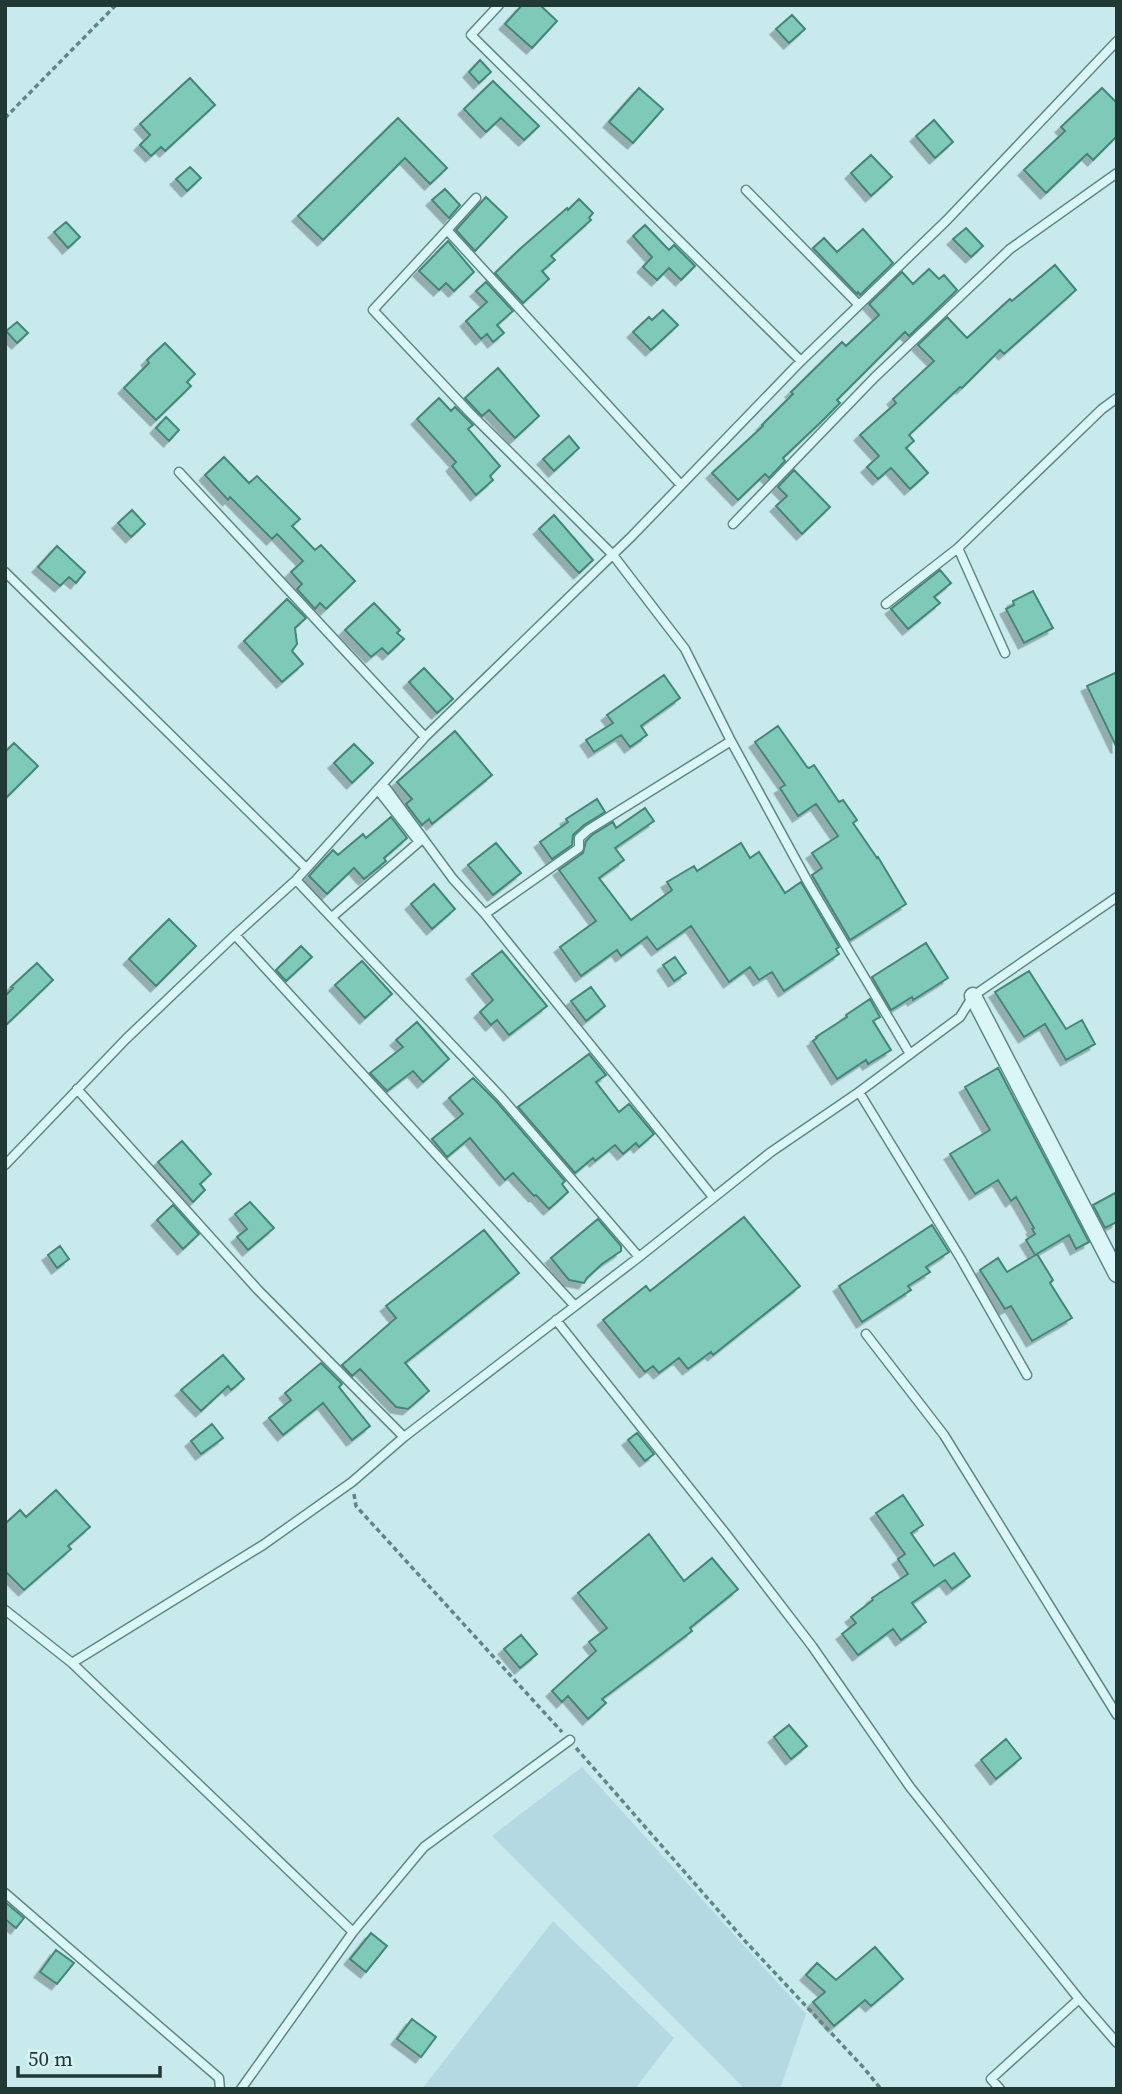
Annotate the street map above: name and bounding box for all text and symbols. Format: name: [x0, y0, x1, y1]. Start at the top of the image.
scale bar: [18, 2035, 159, 2078]
text: 50 m: [28, 2044, 73, 2073]

